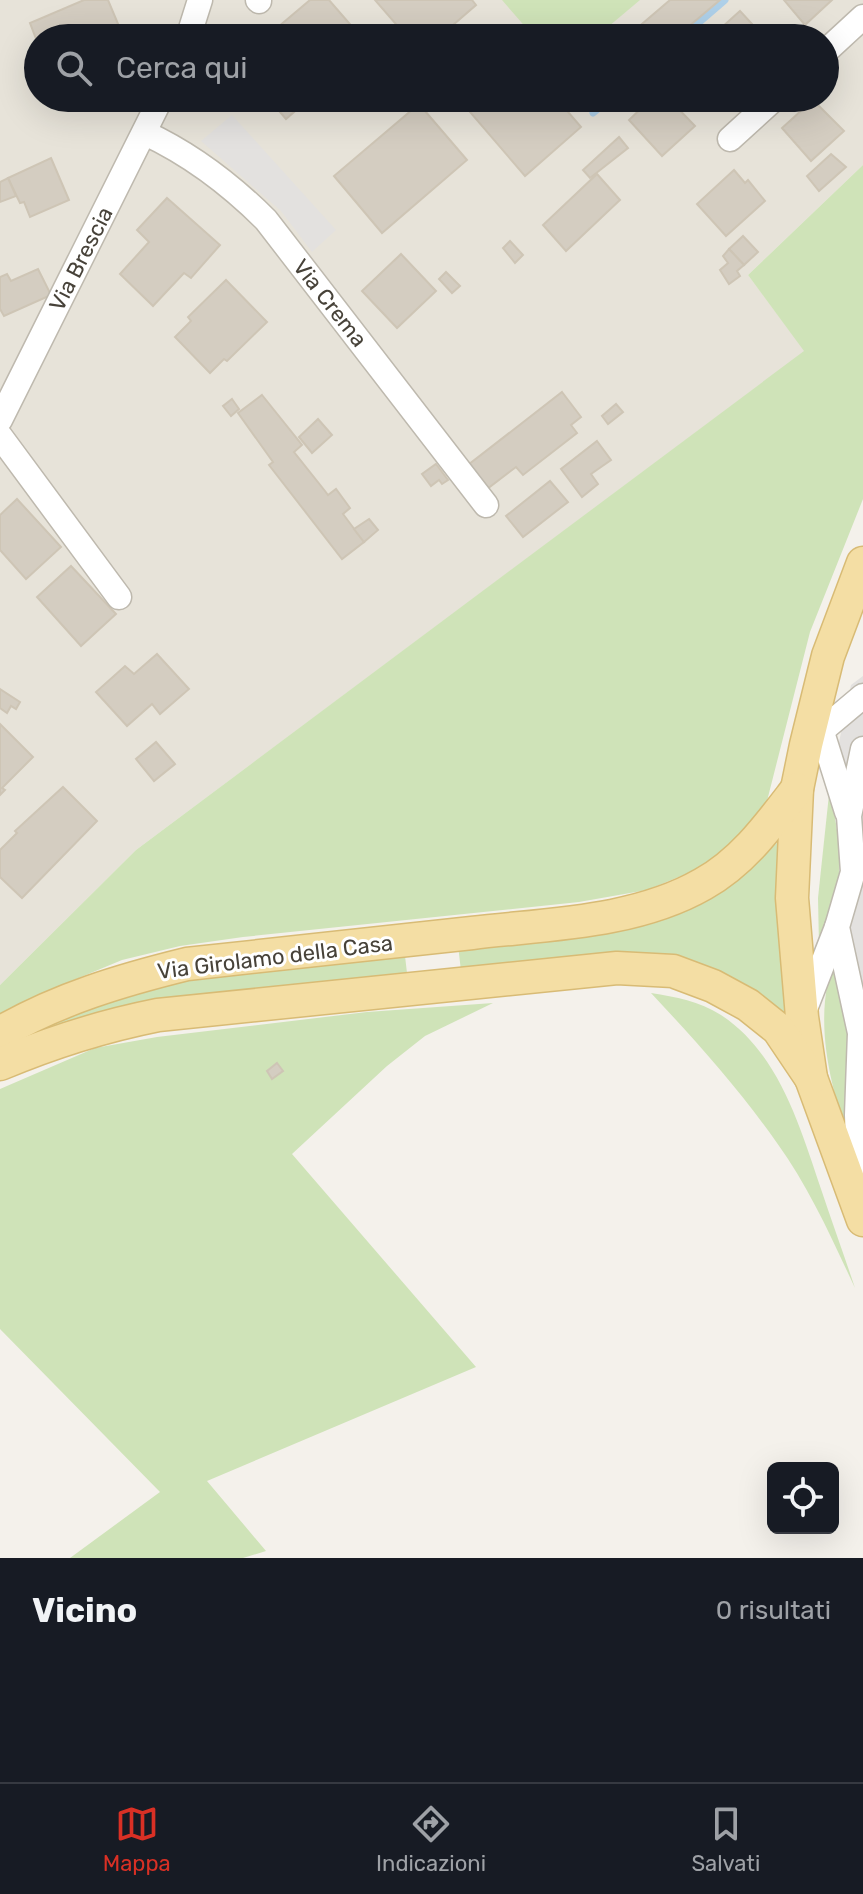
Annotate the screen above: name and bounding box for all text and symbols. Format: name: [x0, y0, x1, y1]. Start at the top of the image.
search box: [24, 24, 839, 112]
icon: search: [52, 46, 96, 90]
text: Cerca qui: [116, 50, 248, 86]
street label: Via Brescia: [43, 202, 119, 316]
street label: Via Crema: [287, 254, 373, 352]
street label: Via Girolamo della Casa: [156, 929, 394, 985]
map controls: [767, 1462, 839, 1534]
button: locate: [767, 1462, 839, 1534]
text: Vicino: [32, 1590, 137, 1631]
text: 0 risultati: [716, 1595, 831, 1626]
tab: Mappa: [103, 1802, 171, 1877]
tab: Indicazioni: [376, 1802, 486, 1877]
tab: Salvati: [691, 1802, 760, 1877]

